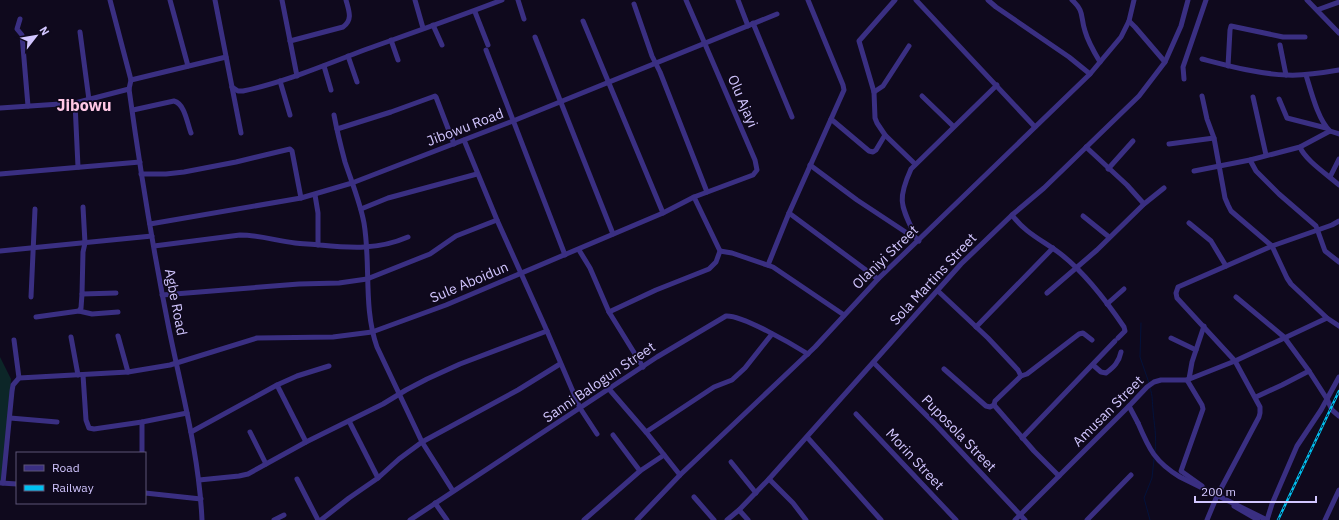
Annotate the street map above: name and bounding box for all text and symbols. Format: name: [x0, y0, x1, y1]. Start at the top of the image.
north arrow: [16, 16, 56, 56]
text: N: [37, 24, 53, 38]
street label: Olu Ajayi: [724, 72, 762, 130]
district label: Jibowu: [56, 95, 112, 115]
street label: Jibowu Road: [424, 104, 506, 150]
street label: Olaniyi Street: [848, 221, 922, 293]
street label: Sola Martins Street: [886, 229, 980, 329]
street label: Sule Aboidun: [427, 257, 511, 307]
street label: Agbe Road: [161, 267, 191, 337]
street label: Sanni Balogun Street: [539, 338, 659, 426]
street label: Amusan Street: [1069, 372, 1147, 450]
street label: Puposola Street: [918, 391, 1000, 475]
street label: Morin Street: [882, 425, 948, 494]
legend: [16, 452, 146, 504]
text: Road: [52, 460, 80, 475]
scale bar: [1195, 478, 1316, 504]
text: Railway: [52, 480, 94, 495]
text: 200 m: [1201, 484, 1236, 499]

